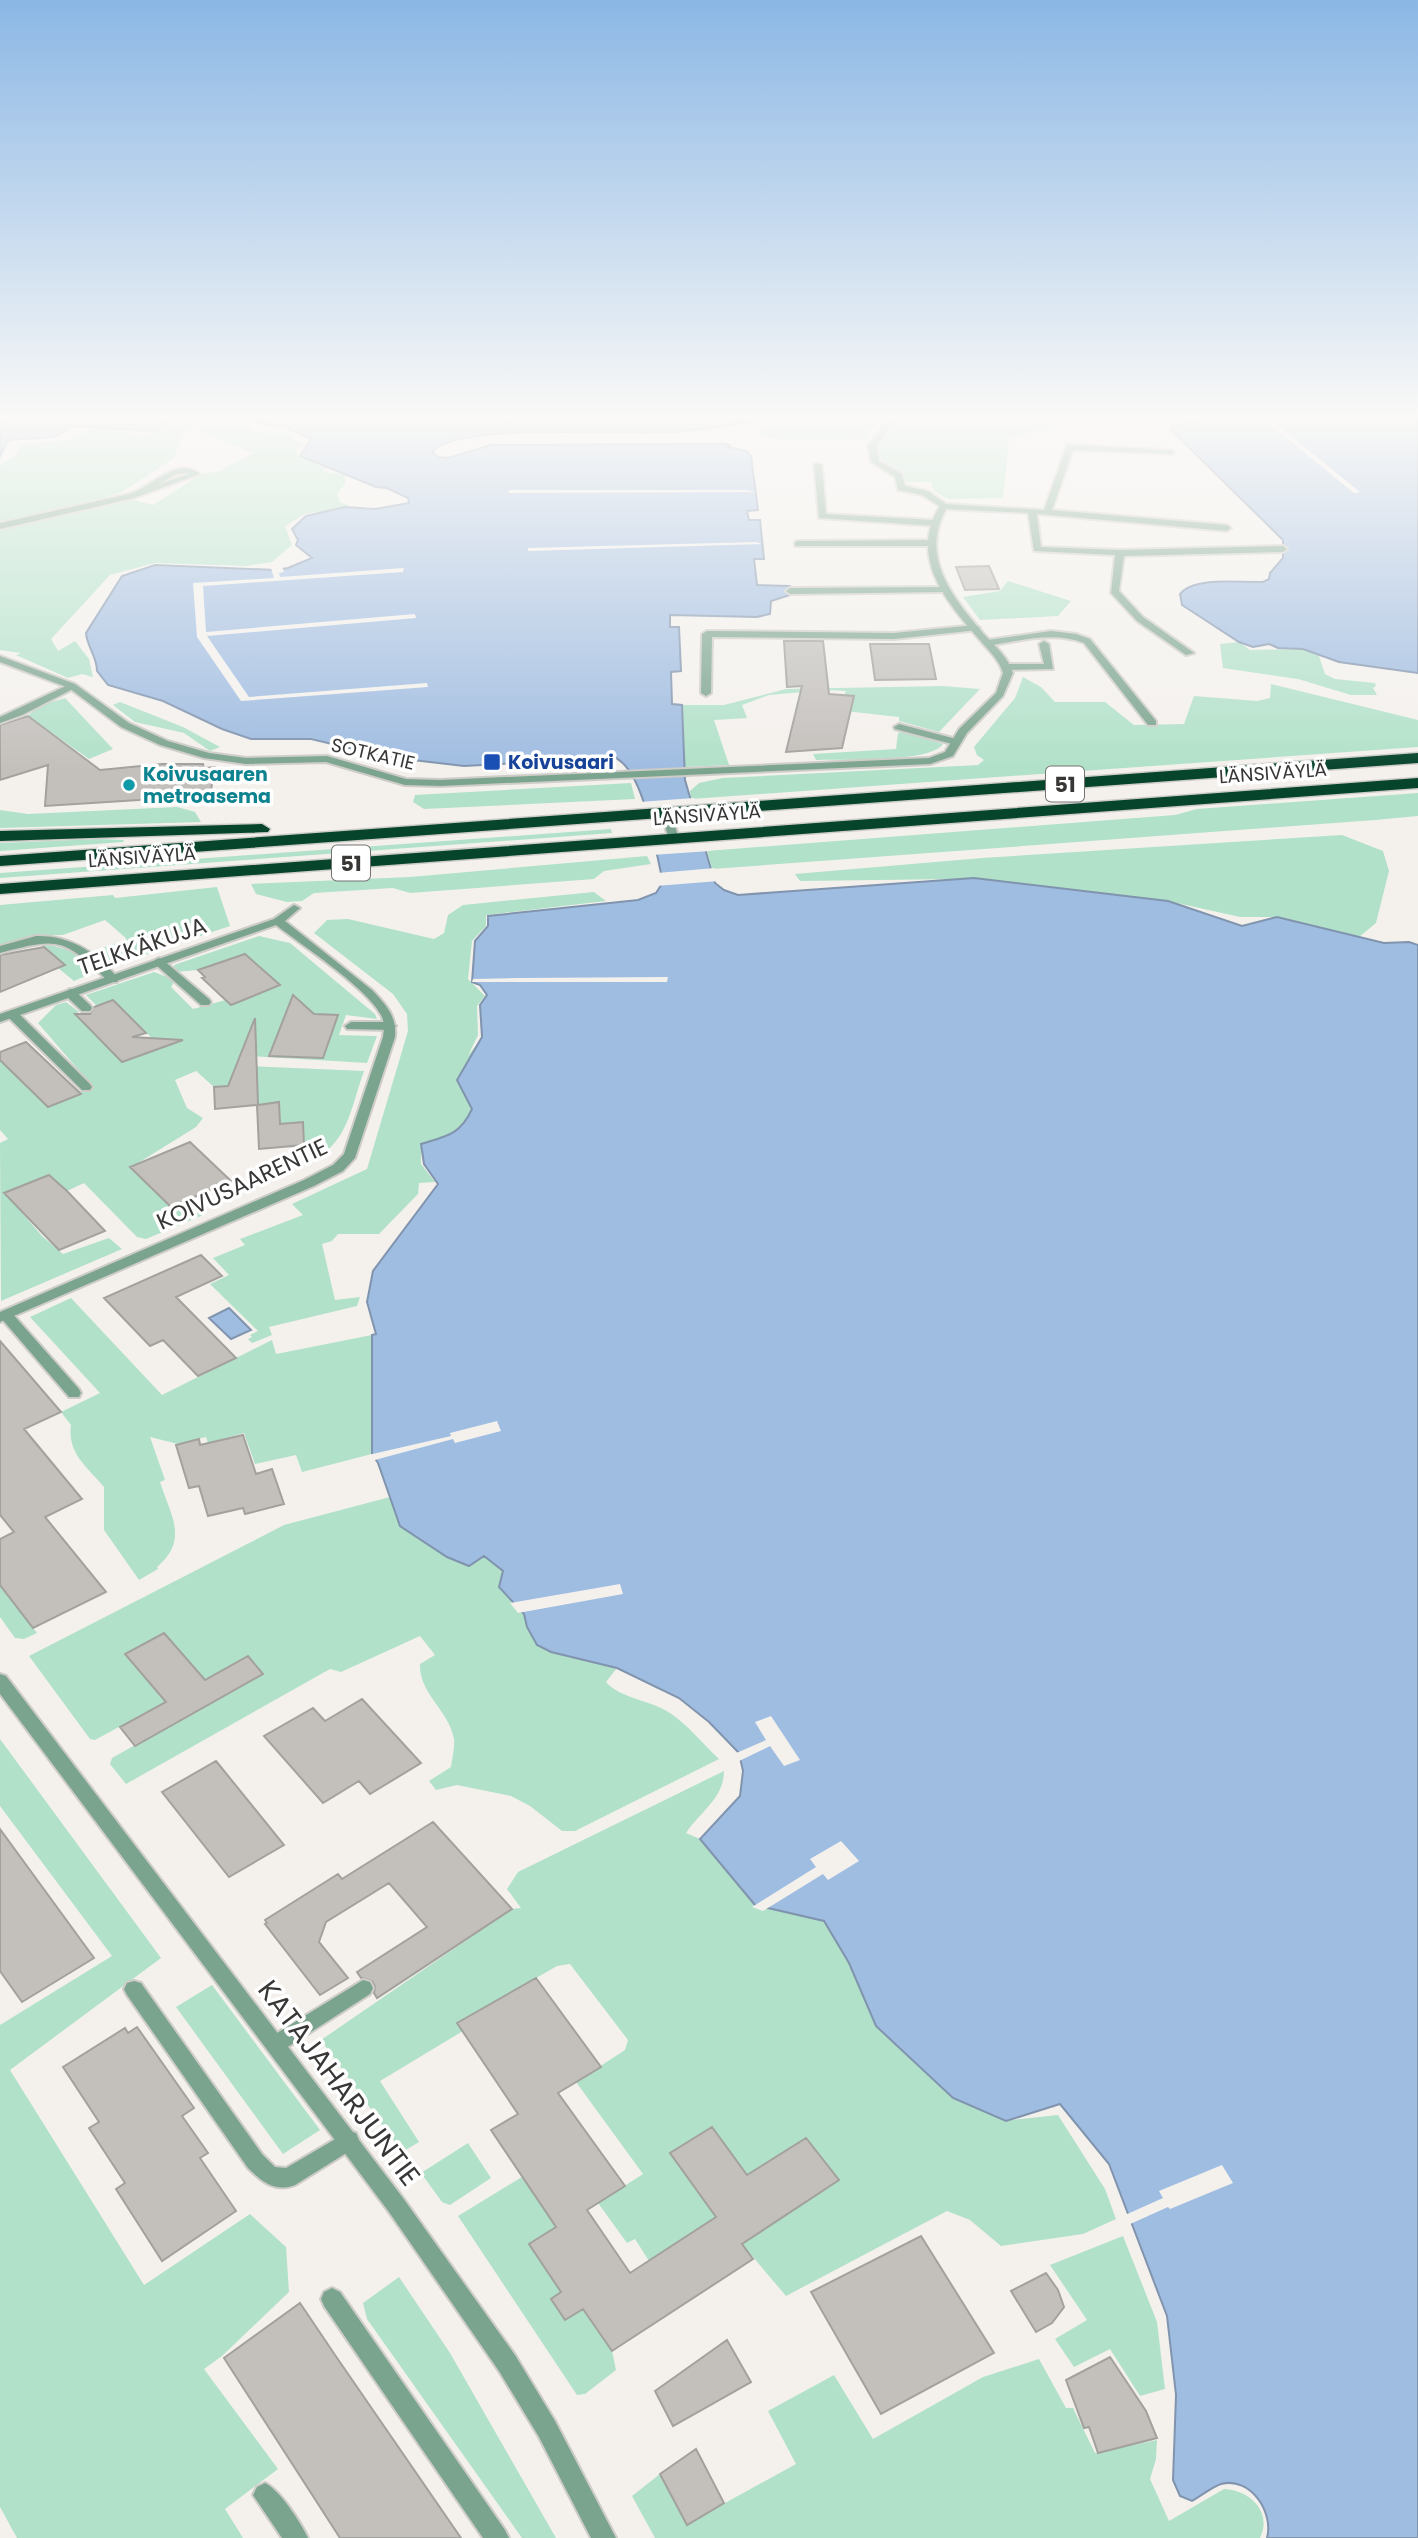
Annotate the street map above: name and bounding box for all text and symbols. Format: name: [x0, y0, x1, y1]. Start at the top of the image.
street label: SOTKATIE: [328, 731, 418, 777]
place label: Koivusaari: [508, 749, 614, 776]
marker: Koivusaari: [482, 752, 502, 772]
street label: LÄNSIVÄYLÄ: [1218, 756, 1328, 790]
place label: Koivusaaren metroasema: [143, 761, 271, 810]
road number: 51: [1046, 766, 1084, 802]
marker: Koivusaaren metroasema: [121, 777, 137, 793]
street label: LÄNSIVÄYLÄ: [652, 798, 762, 832]
street label: LÄNSIVÄYLÄ: [87, 840, 197, 874]
road number: 51: [332, 846, 370, 880]
street label: TELKKÄKUJA: [73, 909, 211, 983]
street label: KOIVUSAARENTIE: [151, 1130, 333, 1238]
street label: KATAJAHARJUNTIE: [249, 1972, 429, 2194]

